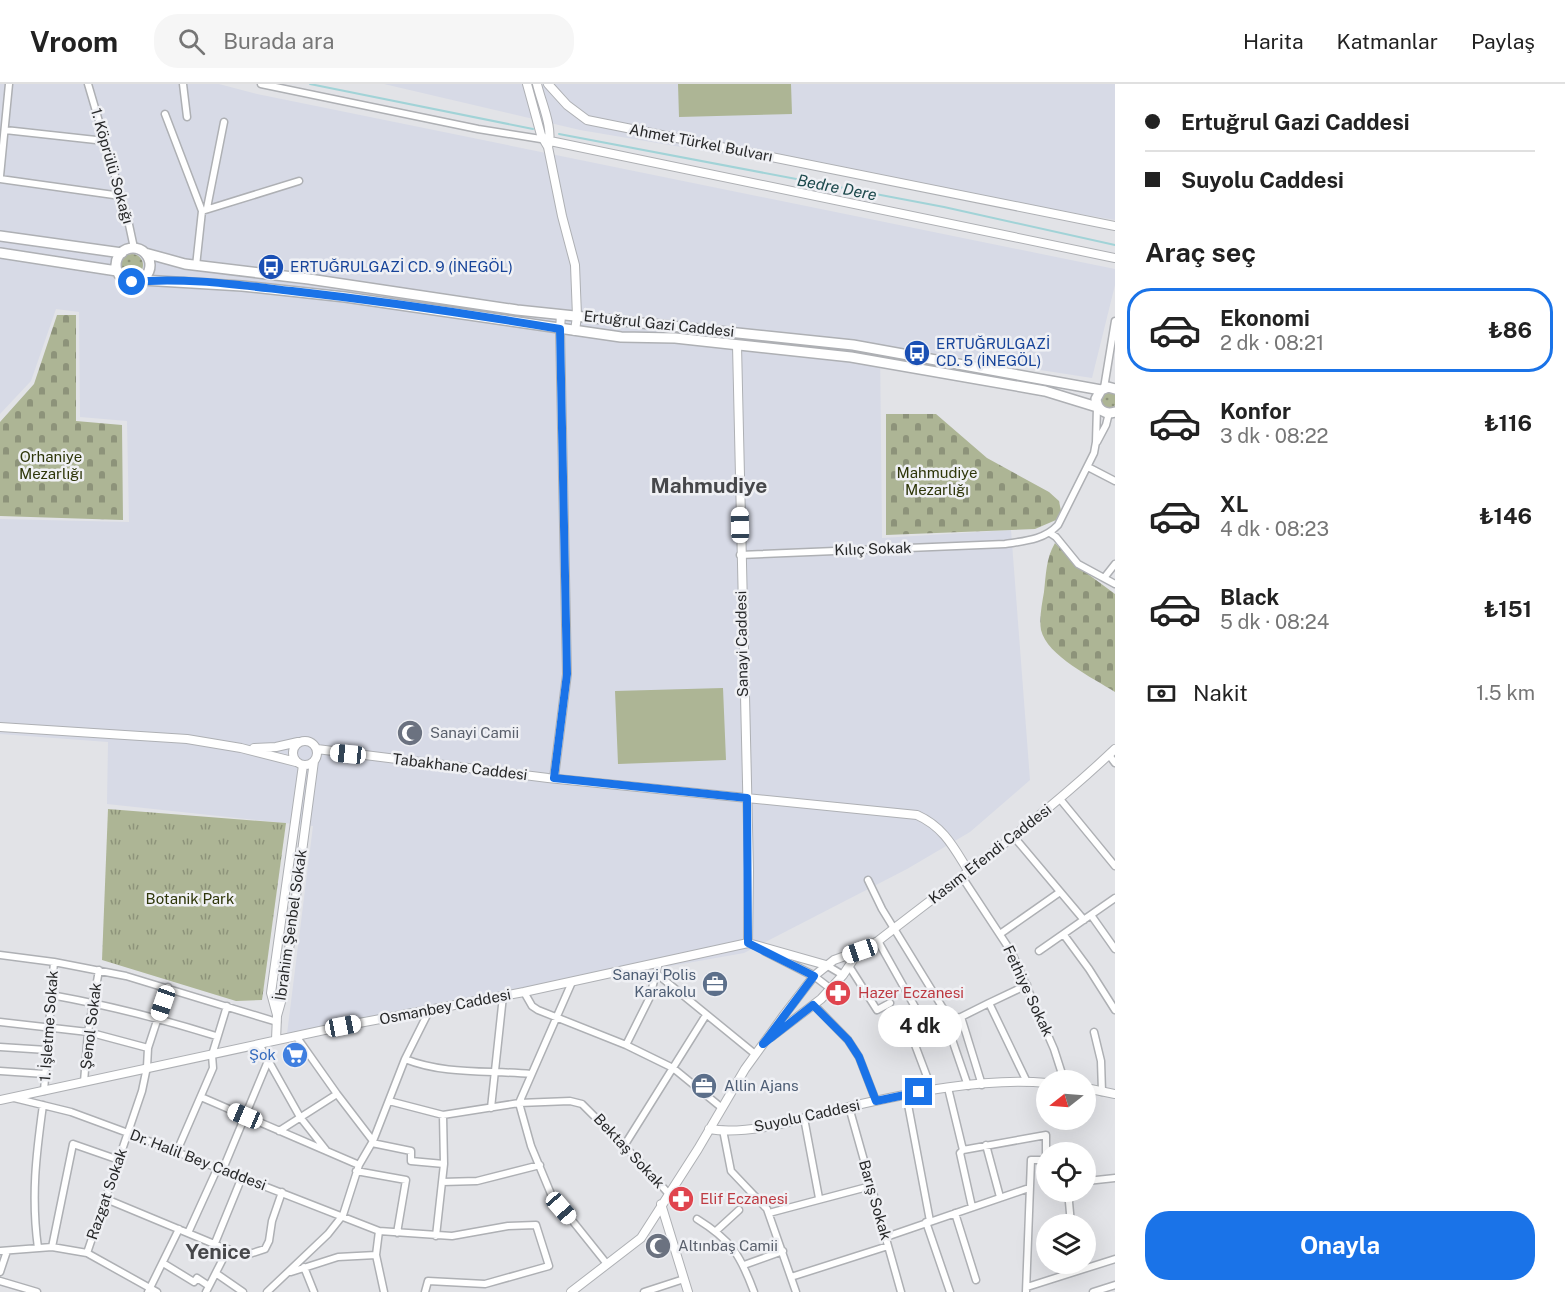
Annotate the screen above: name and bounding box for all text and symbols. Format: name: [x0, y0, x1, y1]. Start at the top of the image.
search box: [154, 14, 574, 68]
text: Vroom: [30, 25, 118, 58]
icon: search: [175, 25, 208, 58]
text: Burada ara: [223, 28, 334, 54]
text: Harita: [1243, 29, 1304, 54]
text: Katmanlar: [1337, 29, 1438, 54]
text: Paylaş: [1471, 29, 1535, 54]
street label: 1. Köprülü Sokağı: [88, 106, 137, 226]
text: Ertuğrul Gazi Caddesi: [1181, 109, 1410, 135]
street label: Ahmet Türkel Bulvarı: [628, 120, 774, 165]
text: Suyolu Caddesi: [1181, 167, 1344, 193]
water label: Bedre Dere: [795, 170, 879, 205]
text: Araç seç: [1145, 236, 1256, 268]
bus stop icon: ERTUĞRULGAZİ CD. 9 (İNEGÖL): [256, 252, 286, 282]
place label: ERTUĞRULGAZİ CD. 9 (İNEGÖL): [290, 257, 513, 275]
route start: [118, 268, 145, 295]
icon: car: [1148, 303, 1202, 357]
text: Ekonomi: [1220, 305, 1310, 331]
street label: Ertuğrul Gazi Caddesi: [583, 307, 735, 340]
text: ₺86: [1488, 317, 1532, 343]
text: 2 dk · 08:21: [1220, 331, 1324, 355]
place label: ERTUĞRULGAZİ CD. 5 (İNEGÖL): [936, 334, 1050, 369]
bus stop icon: ERTUĞRULGAZİ CD. 5 (İNEGÖL): [902, 338, 932, 368]
icon: car: [1148, 396, 1202, 450]
text: Konfor: [1220, 398, 1291, 424]
text: ₺116: [1484, 410, 1532, 436]
text: 3 dk · 08:22: [1220, 424, 1328, 448]
park label: Orhaniye Mezarlığı: [19, 448, 83, 482]
park label: Mahmudiye Mezarlığı: [897, 464, 977, 498]
district label: Mahmudiye: [651, 473, 767, 498]
icon: car: [1148, 489, 1202, 543]
text: XL: [1220, 491, 1248, 517]
text: ₺146: [1479, 503, 1532, 529]
car: [731, 507, 749, 543]
text: 4 dk · 08:23: [1220, 517, 1329, 541]
street label: Kılıç Sokak: [834, 539, 912, 558]
icon: car: [1148, 582, 1202, 636]
text: Black: [1220, 584, 1279, 610]
street label: Sanayi Caddesi: [732, 591, 751, 697]
text: ₺151: [1484, 596, 1532, 622]
text: 5 dk · 08:24: [1220, 610, 1329, 634]
icon: cash: [1145, 677, 1178, 710]
text: Nakit: [1193, 680, 1248, 706]
text: 1.5 km: [1476, 681, 1535, 705]
mosque icon: Sanayi Camii: [395, 718, 425, 748]
place label: Sanayi Camii: [430, 724, 519, 741]
car: [329, 743, 367, 765]
street label: Tabakhane Caddesi: [392, 750, 528, 783]
street label: Kasım Efendi Caddesi: [925, 800, 1054, 907]
street label: İbrahim Şenbel Sokak: [270, 848, 310, 1002]
park label: Botanik Park: [146, 890, 234, 907]
car: [840, 937, 880, 965]
street label: Fethiye Sokak: [1000, 943, 1057, 1039]
place label: Sanayi Polis Karakolu: [612, 966, 696, 1000]
office icon: Sanayi Polis Karakolu: [700, 969, 730, 999]
street label: 1. İşletme Sokak: [35, 970, 61, 1082]
pharmacy icon: Hazer Eczanesi: [823, 978, 853, 1008]
street label: Şenol Sokak: [77, 982, 104, 1070]
car: [149, 983, 177, 1023]
place label: Hazer Eczanesi: [858, 984, 964, 1001]
street label: Osmanbey Caddesi: [378, 985, 512, 1028]
callout: 4 dk: [877, 1005, 961, 1047]
car: [324, 1014, 362, 1038]
text: 4 dk: [899, 1014, 941, 1038]
supermarket icon: Şok: [280, 1040, 310, 1070]
place label: Şok: [249, 1046, 276, 1063]
north arrow: [1036, 1070, 1096, 1130]
map controls: [1036, 1070, 1096, 1274]
office icon: Allin Ajans: [689, 1071, 719, 1101]
place label: Allin Ajans: [724, 1077, 799, 1094]
route end: [905, 1078, 932, 1105]
street label: Suyolu Caddesi: [752, 1096, 861, 1135]
car: [225, 1101, 265, 1131]
street label: Bektaş Sokak: [591, 1110, 668, 1191]
street label: Dr. Halil Bey Caddesi: [128, 1126, 269, 1193]
button: locate: [1036, 1142, 1096, 1202]
street label: Razgat Sokak: [83, 1146, 130, 1242]
street label: Barış Sokak: [856, 1158, 895, 1242]
pharmacy icon: Elif Eczanesi: [666, 1184, 696, 1214]
car: [542, 1189, 580, 1227]
place label: Elif Eczanesi: [700, 1190, 788, 1207]
button: Onayla: [1145, 1211, 1535, 1280]
button: layers: [1036, 1214, 1096, 1274]
mosque icon: Altınbaş Camii: [643, 1231, 673, 1261]
place label: Altınbaş Camii: [678, 1237, 778, 1254]
district label: Yenice: [185, 1239, 251, 1264]

